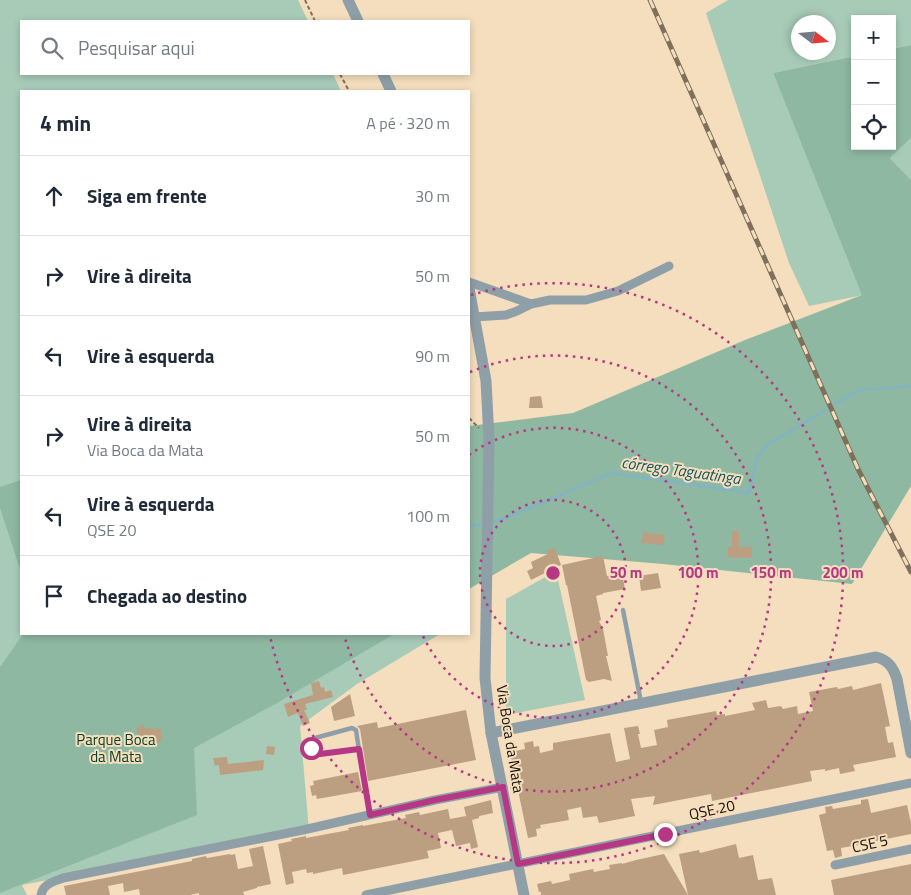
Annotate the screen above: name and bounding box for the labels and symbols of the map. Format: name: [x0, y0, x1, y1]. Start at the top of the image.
north arrow: [791, 15, 836, 60]
water label: córrego Taguatinga: [620, 450, 743, 490]
text: 50 m: [610, 561, 642, 584]
text: 100 m: [677, 561, 719, 584]
text: 150 m: [750, 561, 792, 584]
text: 200 m: [822, 561, 864, 584]
centre of rings: [544, 564, 562, 582]
street label: Via Boca da Mata: [491, 683, 530, 795]
park label: Parque Boca da Mata: [76, 728, 156, 768]
route start: [300, 737, 323, 760]
street label: QSE 20: [687, 793, 737, 826]
route end: [654, 823, 677, 846]
street label: CSE 5: [850, 828, 890, 859]

